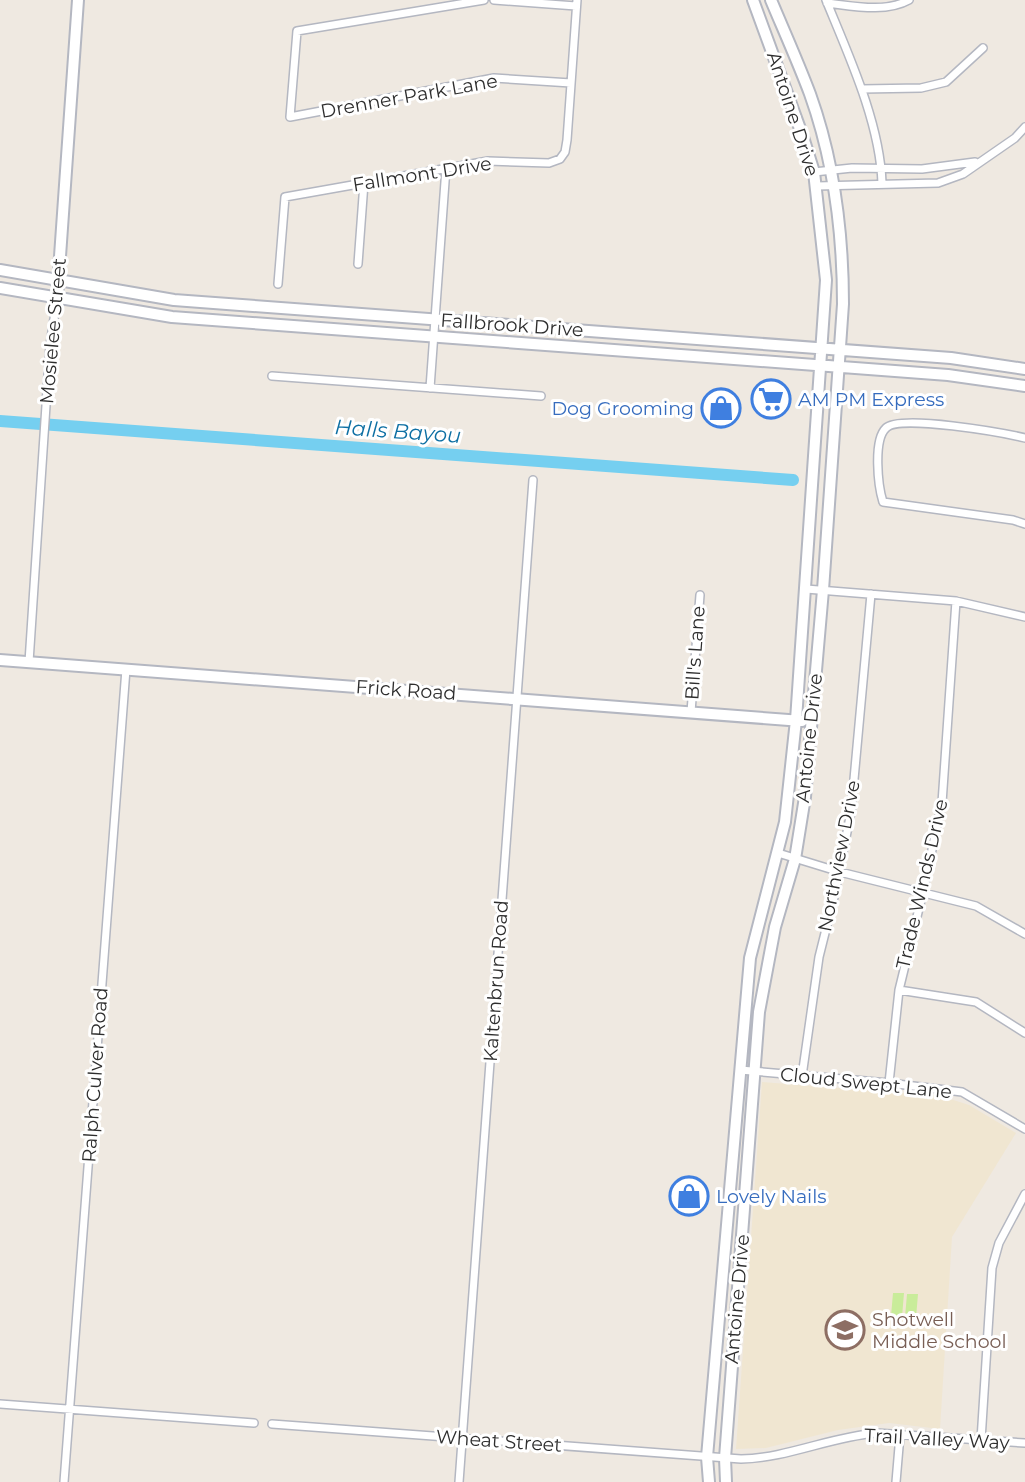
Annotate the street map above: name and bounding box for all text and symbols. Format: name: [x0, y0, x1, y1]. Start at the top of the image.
street label: Antoine Drive: [762, 49, 824, 179]
street label: Drenner Park Lane: [319, 69, 499, 123]
street label: Fallmont Drive: [351, 152, 493, 196]
street label: Mosielee Street: [35, 257, 71, 405]
street label: Fallbrook Drive: [440, 309, 584, 341]
supermarket icon: AM PM Express: [750, 378, 792, 420]
shop icon: Dog Grooming: [700, 387, 742, 429]
place label: AM PM Express: [798, 388, 944, 411]
place label: Dog Grooming: [551, 397, 694, 420]
water label: Halls Bayou: [334, 414, 462, 448]
street label: Bill's Lane: [680, 605, 710, 701]
street label: Antoine Drive: [791, 672, 827, 804]
street label: Frick Road: [355, 675, 457, 705]
street label: Northview Drive: [813, 778, 865, 934]
street label: Trade Winds Drive: [891, 797, 953, 971]
street label: Kaltenbrun Road: [479, 899, 513, 1063]
street label: Ralph Culver Road: [77, 987, 113, 1163]
street label: Cloud Swept Lane: [779, 1063, 953, 1103]
shop icon: Lovely Nails: [668, 1175, 710, 1217]
place label: Lovely Nails: [716, 1185, 827, 1208]
street label: Antoine Drive: [720, 1233, 754, 1365]
place label: Shotwell Middle School: [872, 1308, 1007, 1353]
school or university icon: Shotwell Middle School: [824, 1309, 866, 1351]
street label: Trail Valley Way: [864, 1424, 1011, 1454]
street label: Wheat Street: [435, 1425, 563, 1457]

